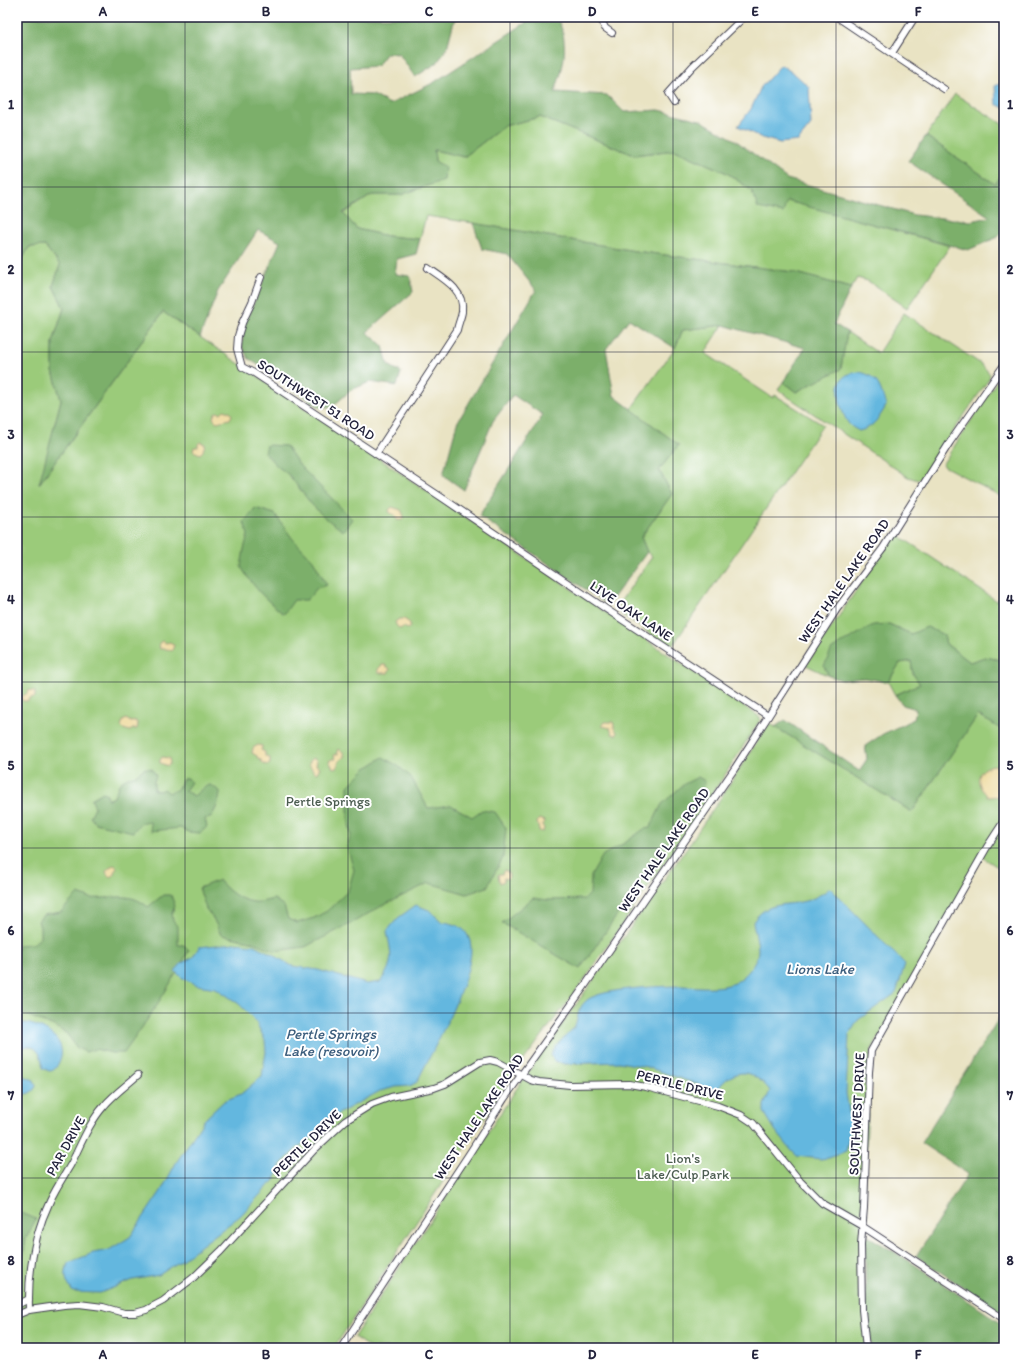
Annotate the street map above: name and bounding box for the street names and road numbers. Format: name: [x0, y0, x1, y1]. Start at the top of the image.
street label: SOUTHWEST 51 ROAD: [254, 356, 378, 444]
street label: WEST HALE LAKE ROAD: [795, 515, 893, 647]
street label: LIVE OAK LANE: [586, 577, 676, 645]
street label: WEST HALE LAKE ROAD: [615, 784, 713, 916]
street label: WEST HALE LAKE ROAD: [431, 1051, 527, 1183]
street label: SOUTHWEST DRIVE: [845, 1052, 869, 1176]
street label: PERTLE DRIVE: [635, 1066, 725, 1104]
street label: PERTLE DRIVE: [269, 1106, 345, 1180]
street label: PAR DRIVE: [43, 1113, 89, 1179]

